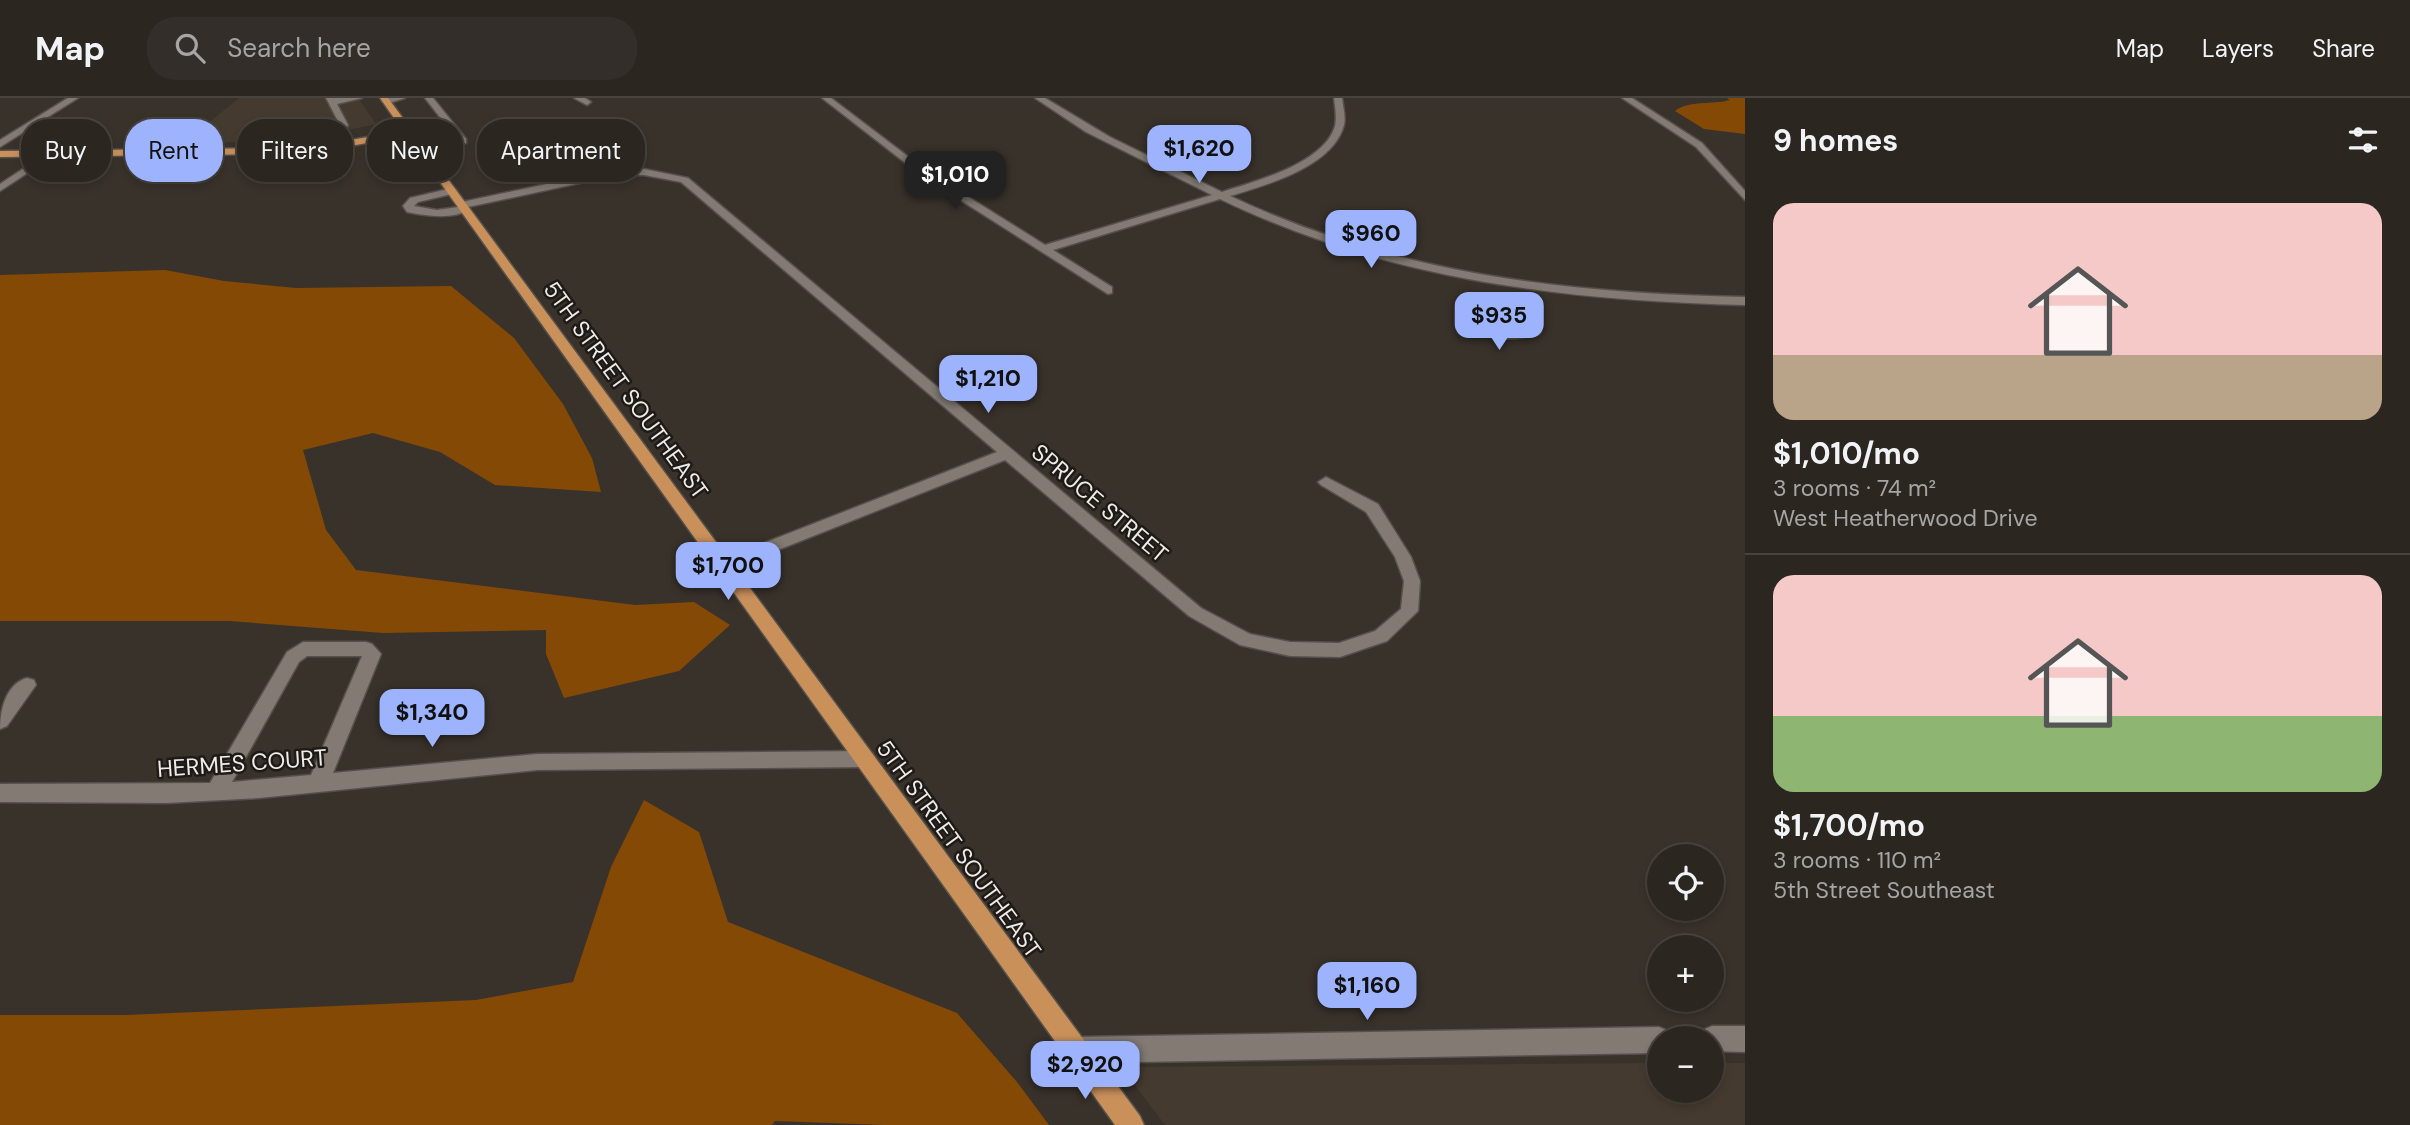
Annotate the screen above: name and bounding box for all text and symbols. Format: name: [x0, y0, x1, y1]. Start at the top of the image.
search box: [147, 17, 637, 80]
text: Map: [35, 27, 105, 70]
icon: search: [171, 29, 209, 67]
text: Search here: [227, 31, 371, 65]
text: Map: [2116, 33, 2164, 64]
text: Layers: [2202, 33, 2274, 64]
text: Share: [2312, 33, 2375, 64]
chip: Buy: [21, 119, 111, 182]
chip: Rent: [125, 119, 223, 182]
chip: Filters: [237, 119, 353, 182]
chip: New: [367, 119, 463, 182]
chip: Apartment: [477, 119, 645, 182]
text: 9 homes: [1773, 121, 1898, 160]
icon: filters: [2344, 121, 2382, 159]
pin: $1,620: [1142, 126, 1256, 185]
text: $1,620: [1163, 133, 1235, 163]
pin: $1,010: [898, 152, 1012, 211]
text: $1,010: [921, 159, 989, 189]
pin: $960: [1330, 211, 1412, 270]
text: $960: [1341, 218, 1401, 248]
icon: home: [2015, 248, 2141, 374]
street label: 5TH STREET SOUTHEAST: [537, 275, 715, 505]
pin: $935: [1458, 292, 1540, 352]
text: $935: [1471, 300, 1527, 330]
pin: $1,210: [931, 356, 1045, 415]
text: $1,210: [955, 363, 1021, 393]
text: $1,010/mo: [1773, 434, 1920, 473]
street label: SPRUCE STREET: [1025, 437, 1175, 569]
text: 3 rooms · 74 m²: [1773, 473, 1936, 503]
text: West Heatherwood Drive: [1773, 503, 2037, 533]
pin: $1,700: [671, 542, 785, 602]
text: $1,700: [692, 550, 764, 580]
icon: home: [2015, 620, 2141, 746]
pin: $1,340: [375, 690, 489, 749]
text: $1,340: [396, 697, 468, 727]
street label: 5TH STREET SOUTHEAST: [870, 734, 1048, 964]
street label: HERMES COURT: [156, 742, 328, 784]
text: $1,700/mo: [1773, 806, 1925, 845]
map controls: [1647, 844, 1724, 1103]
button: locate: [1647, 844, 1724, 921]
text: 3 rooms · 110 m²: [1773, 845, 1941, 875]
text: 5th Street Southeast: [1773, 875, 1995, 905]
button: +: [1647, 935, 1724, 1012]
pin: $1,160: [1310, 962, 1424, 1022]
text: $1,160: [1333, 970, 1401, 1000]
button: −: [1647, 1026, 1724, 1103]
pin: $2,920: [1028, 1042, 1142, 1101]
text: $2,920: [1047, 1049, 1123, 1079]

